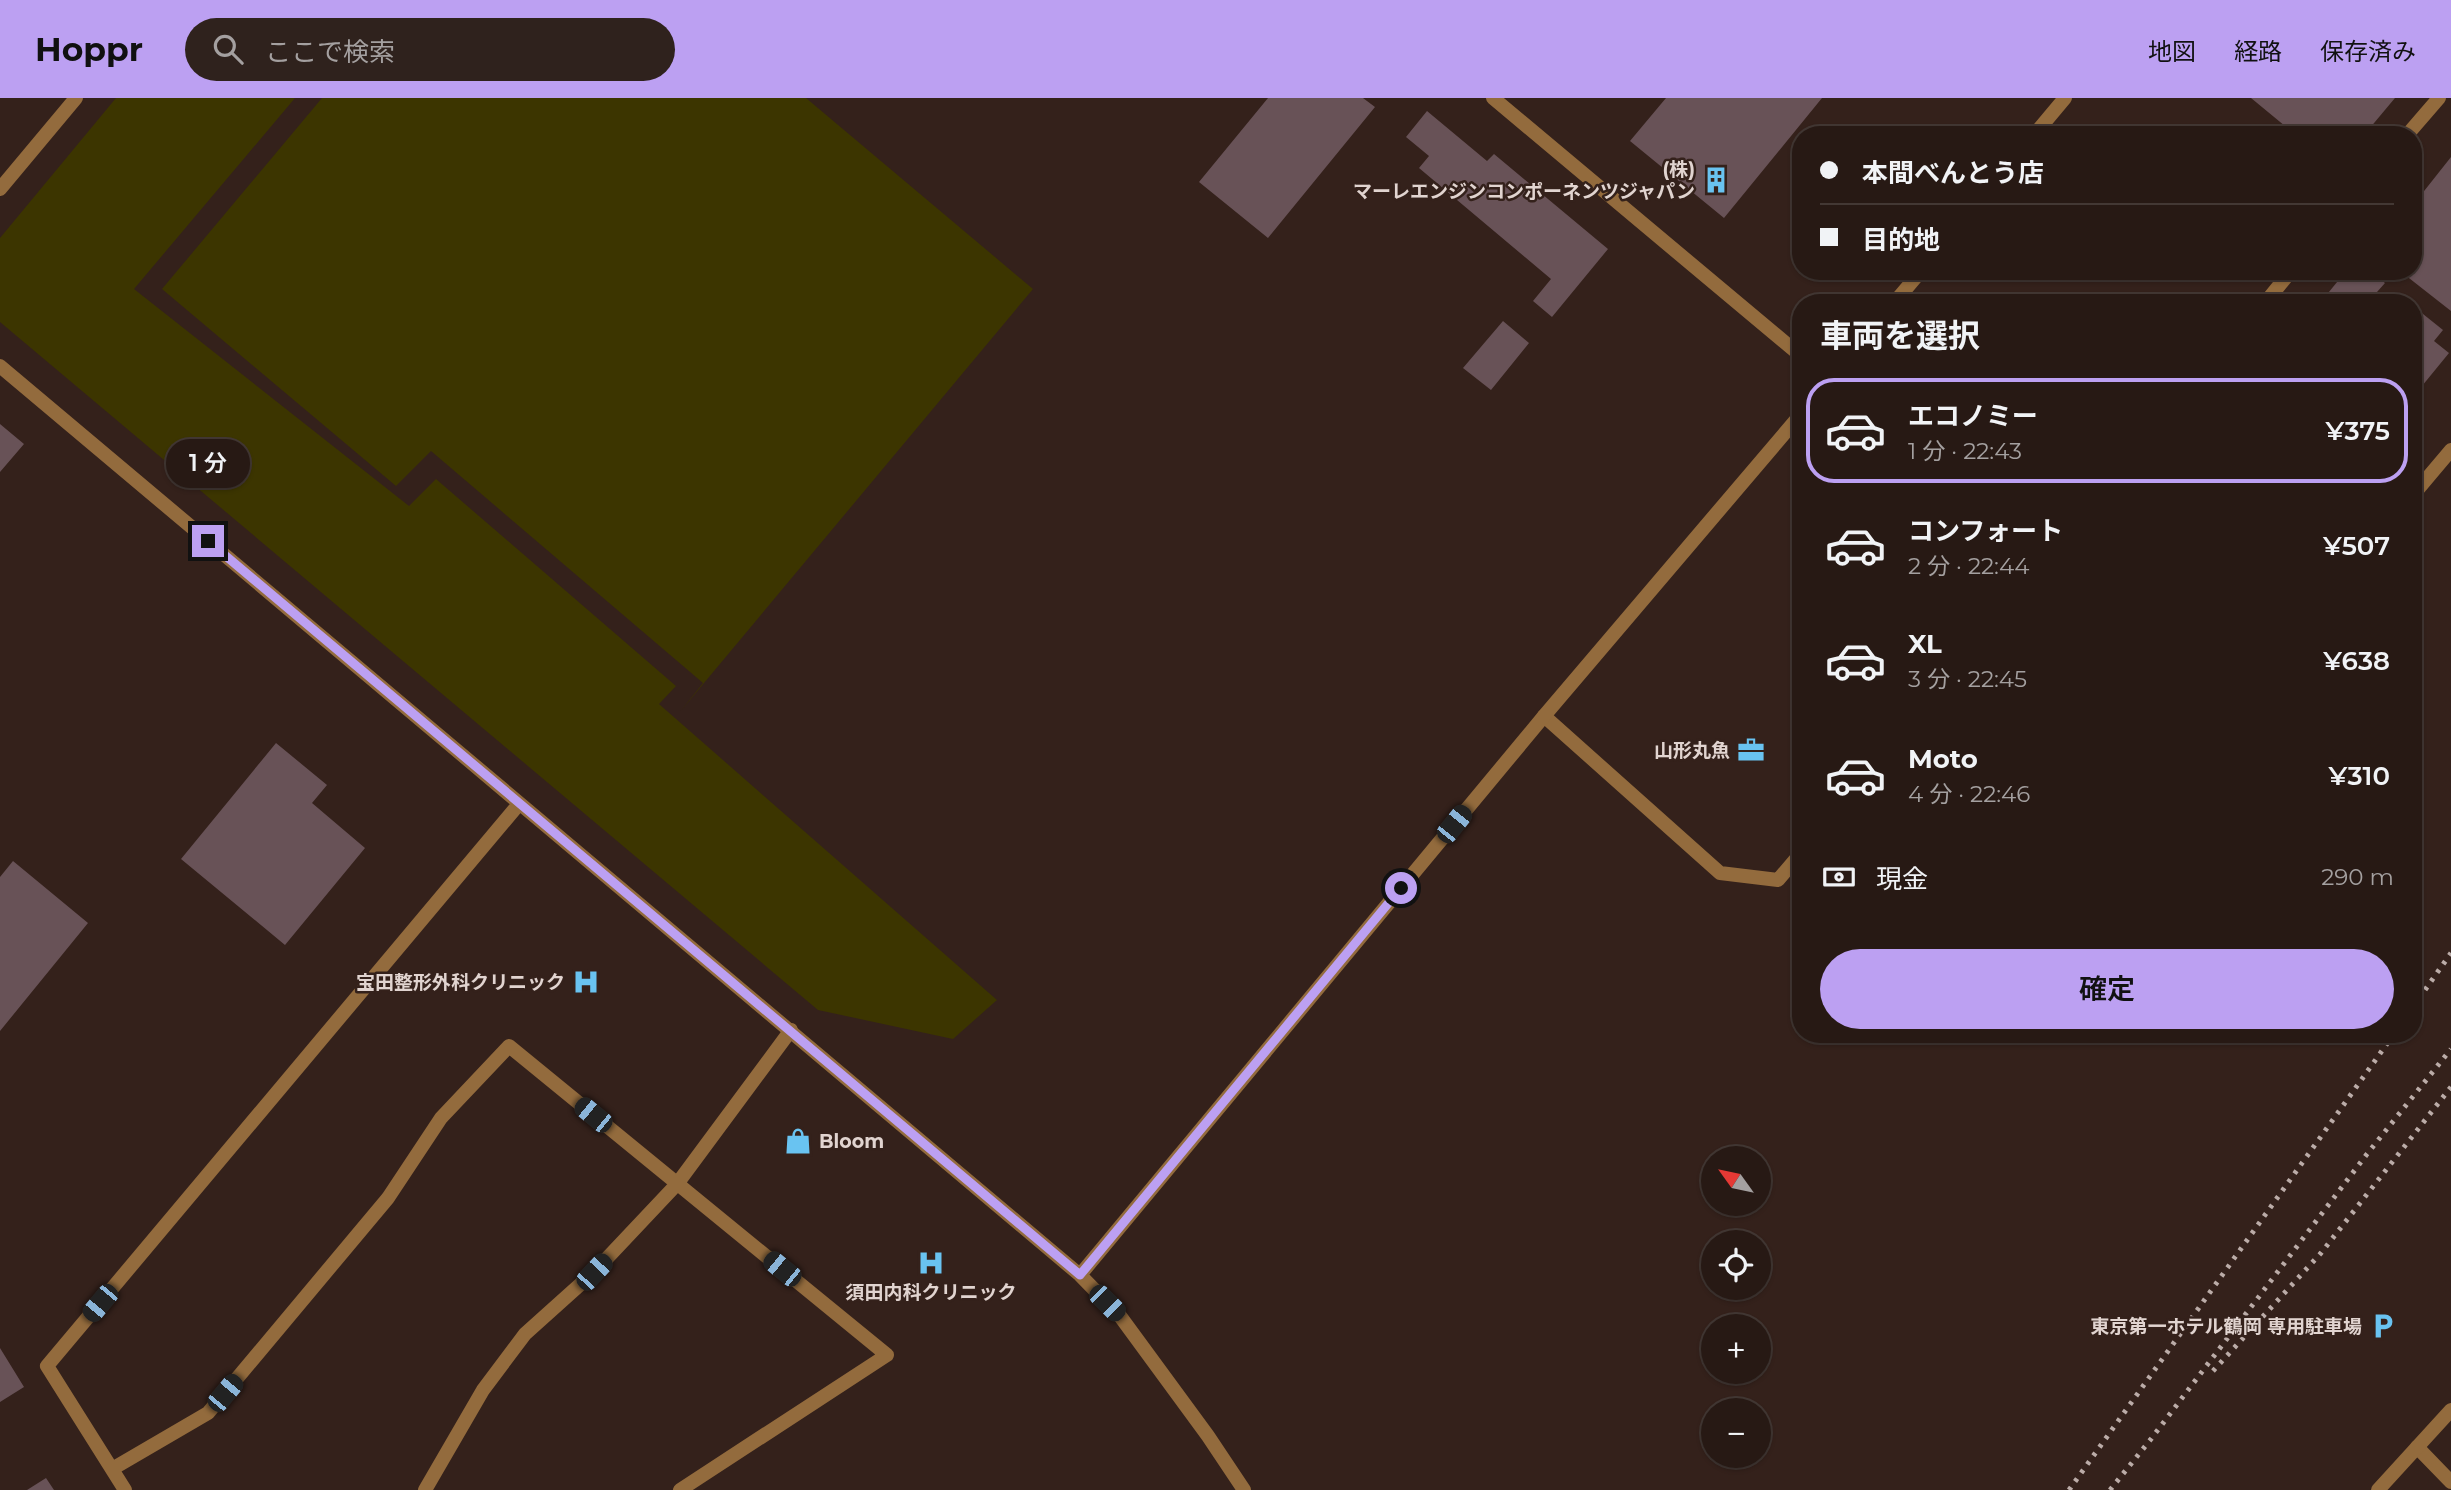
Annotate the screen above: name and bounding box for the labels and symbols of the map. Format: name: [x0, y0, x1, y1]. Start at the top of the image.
place label: (株) マーレエンジンコンポーネンツジャパン: [1353, 158, 1695, 203]
building icon: (株) マーレエンジンコンポーネンツジャパン: [1701, 165, 1731, 195]
callout: 1 分: [166, 440, 250, 488]
route end: [192, 525, 224, 557]
office icon: 山形丸魚: [1736, 735, 1766, 765]
place label: 山形丸魚: [1654, 739, 1730, 762]
car: [1433, 801, 1476, 847]
route start: [1385, 872, 1417, 904]
hospital icon: 宝田整形外科クリニック: [571, 967, 601, 997]
place label: 宝田整形外科クリニック: [356, 971, 565, 994]
car: [571, 1094, 616, 1136]
shop icon: Bloom: [783, 1126, 813, 1156]
place label: Bloom: [819, 1130, 884, 1153]
north arrow: [1701, 1146, 1771, 1216]
car: [760, 1248, 805, 1290]
hospital icon: 須田内科クリニック: [916, 1248, 946, 1278]
car: [572, 1249, 617, 1295]
car: [79, 1280, 122, 1326]
place label: 須田内科クリニック: [845, 1281, 1017, 1304]
car: [1085, 1281, 1130, 1325]
parking icon: 東京第一ホテル鶴岡 専用駐車場: [2368, 1311, 2398, 1341]
place label: 東京第一ホテル鶴岡 専用駐車場: [2091, 1315, 2362, 1338]
car: [204, 1370, 247, 1416]

